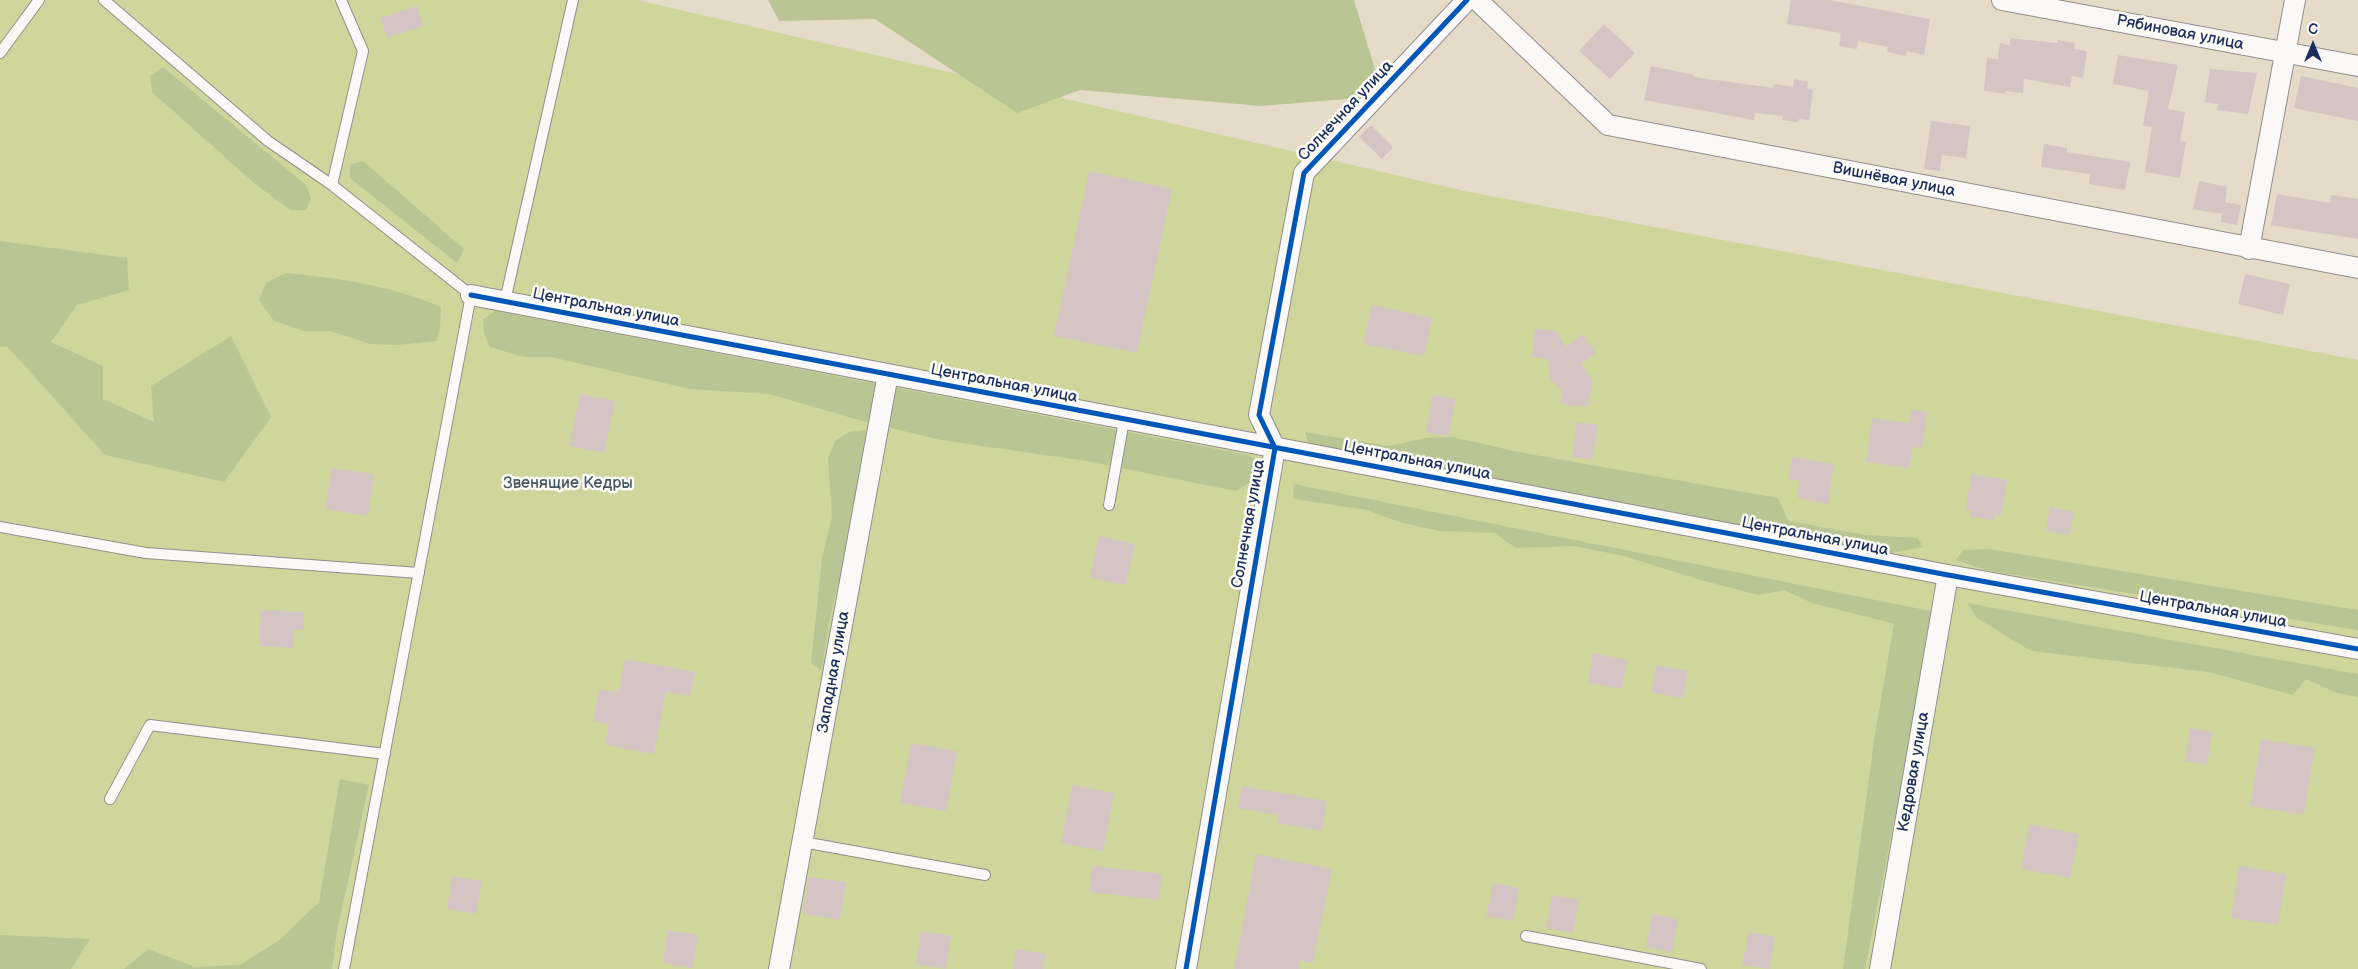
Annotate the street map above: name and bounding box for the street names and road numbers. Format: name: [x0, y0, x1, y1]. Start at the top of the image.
street label: Рябиновая улица: [2115, 11, 2245, 55]
street label: Солнечная улица: [1295, 57, 1397, 165]
street label: Вишнёвая улица: [1831, 159, 1957, 201]
street label: Центральная улица: [531, 284, 681, 332]
street label: Центральная улица: [929, 360, 1079, 408]
street label: Центральная улица: [1342, 437, 1492, 485]
street label: Солнечная улица: [1228, 458, 1270, 590]
street label: Центральная улица: [1740, 513, 1890, 561]
street label: Центральная улица: [2138, 588, 2288, 632]
street label: Западная улица: [814, 610, 854, 734]
street label: Кедровая улица: [1894, 710, 1934, 834]

